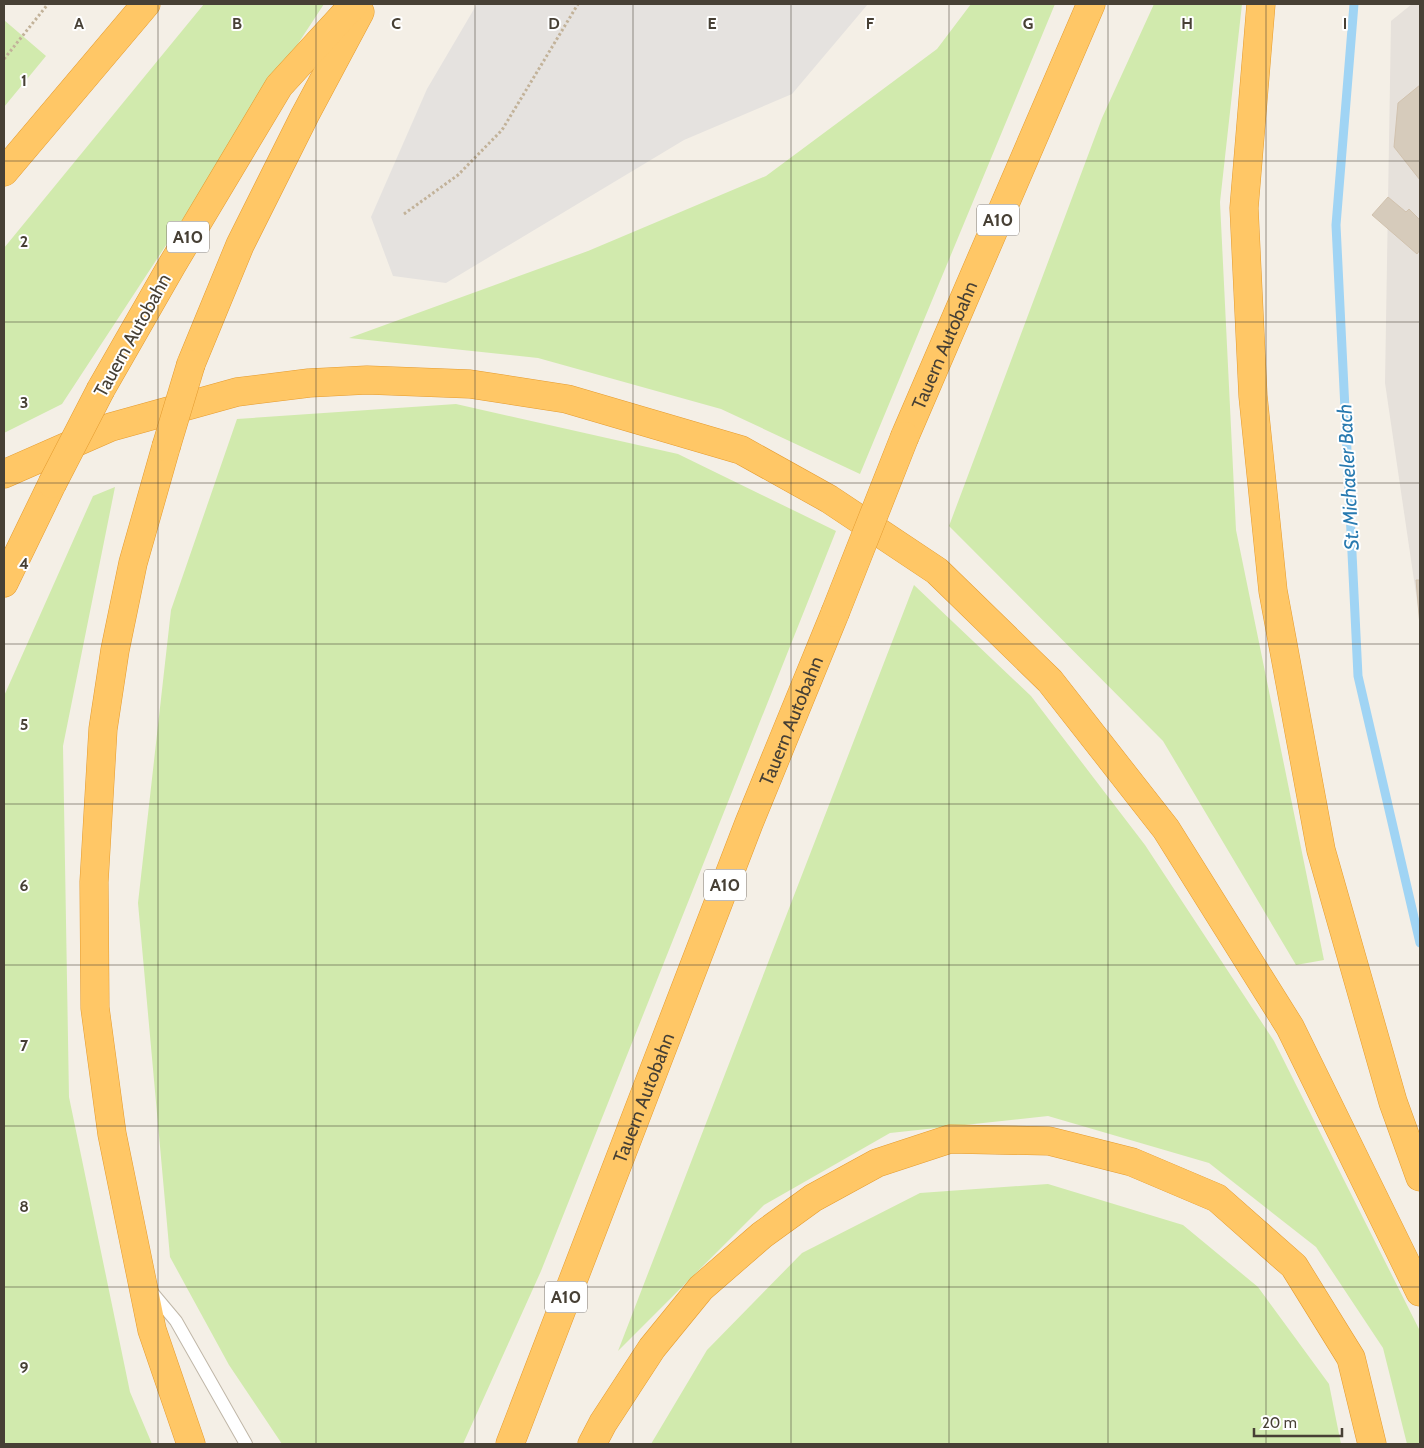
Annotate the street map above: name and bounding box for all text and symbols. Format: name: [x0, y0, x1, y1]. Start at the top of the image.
text: A: [74, 14, 84, 33]
text: B: [232, 14, 242, 33]
text: C: [391, 14, 401, 33]
text: D: [548, 14, 560, 33]
text: E: [707, 14, 717, 33]
text: F: [866, 14, 875, 33]
text: G: [1023, 14, 1033, 33]
text: H: [1181, 14, 1193, 33]
text: I: [1343, 14, 1347, 33]
text: 1: [21, 71, 27, 90]
road number: A10: [977, 204, 1019, 236]
road number: A10: [167, 222, 209, 252]
text: 2: [20, 232, 28, 251]
street label: Tauern Autobahn: [89, 270, 176, 401]
street label: Tauern Autobahn: [907, 278, 982, 413]
text: 3: [20, 393, 28, 412]
water label: St. Michaeler Bach: [1332, 403, 1364, 551]
text: 4: [19, 554, 29, 573]
street label: Tauern Autobahn: [755, 653, 828, 789]
text: 5: [20, 715, 28, 734]
road number: A10: [704, 870, 746, 900]
text: 6: [20, 876, 29, 895]
street label: Tauern Autobahn: [608, 1030, 679, 1166]
text: 7: [20, 1036, 29, 1055]
text: 8: [19, 1197, 29, 1216]
road number: A10: [545, 1281, 587, 1312]
text: 9: [20, 1358, 29, 1377]
scale bar: [1254, 1406, 1342, 1438]
text: 20 m: [1262, 1414, 1297, 1432]

